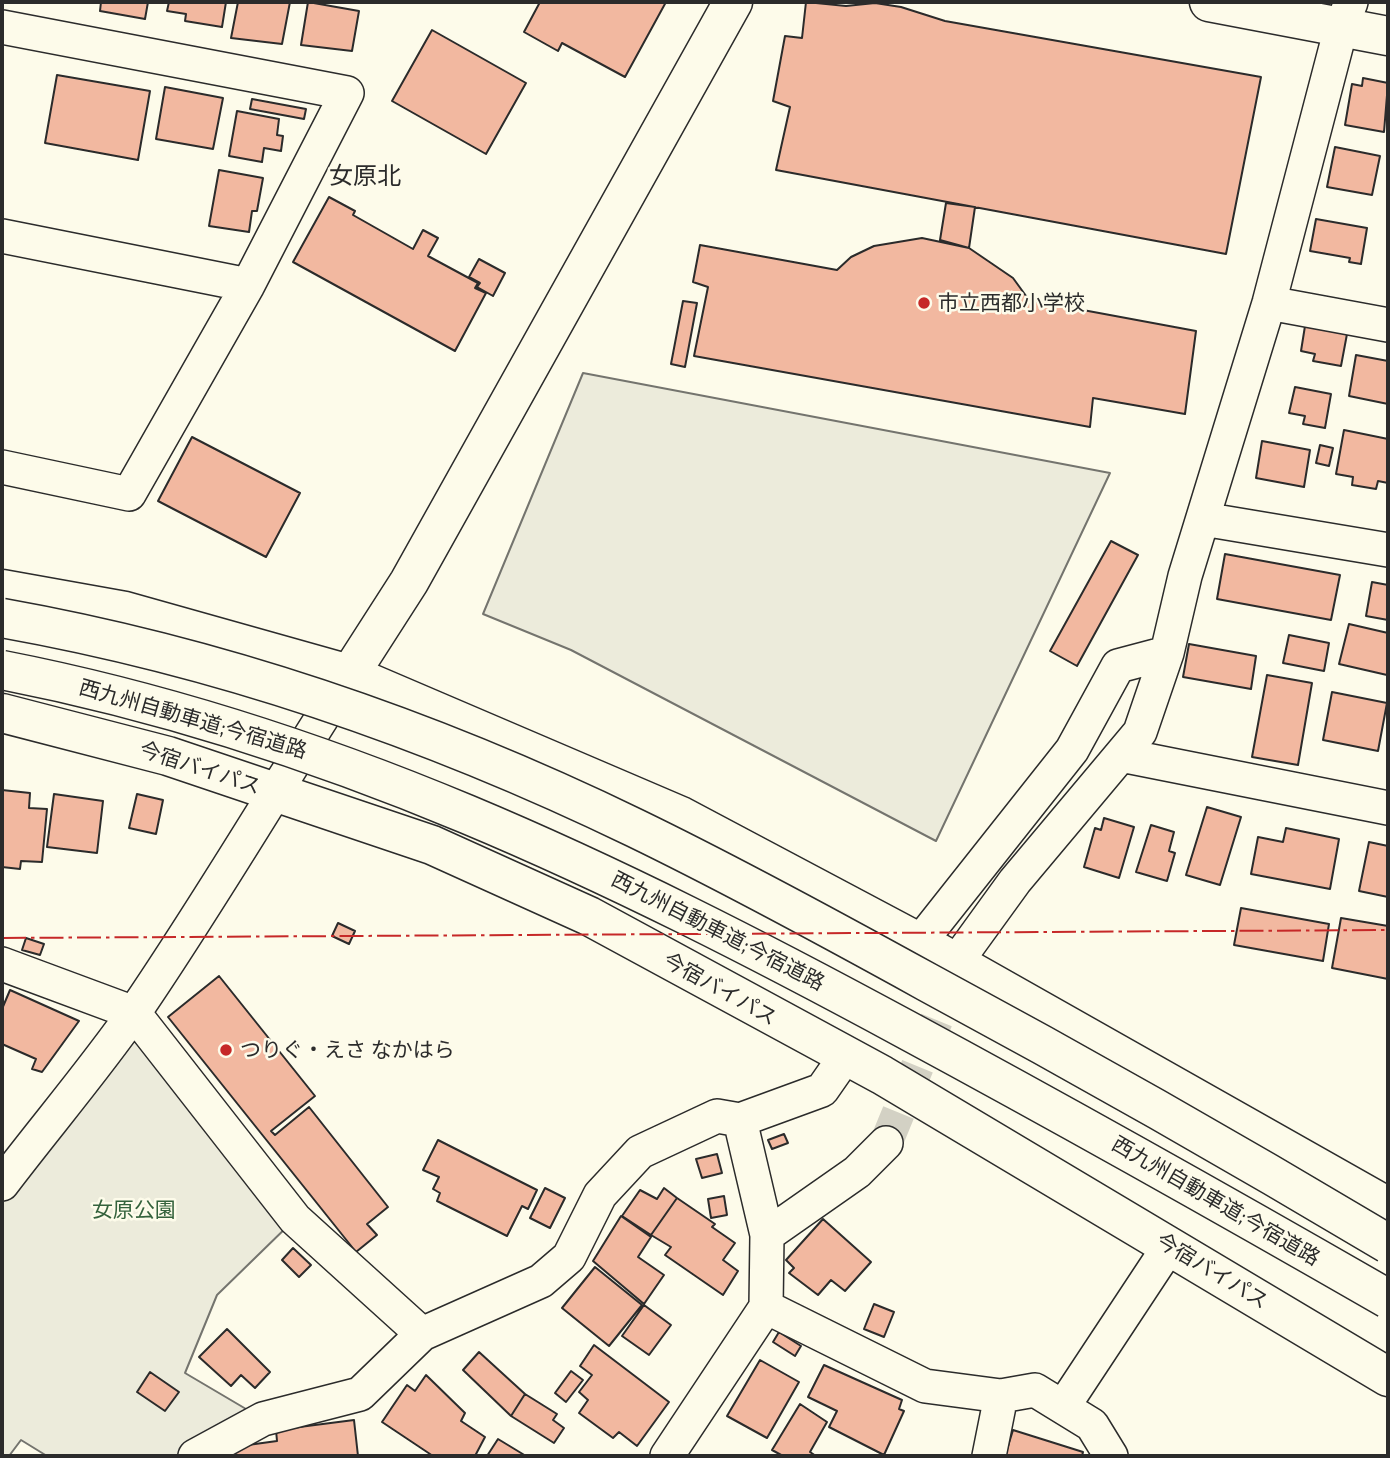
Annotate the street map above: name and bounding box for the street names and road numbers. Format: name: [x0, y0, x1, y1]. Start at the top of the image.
street label: 西九州自動車道;今宿道路: [76, 674, 310, 764]
street label: 今宿バイパス: [136, 737, 264, 799]
street label: 西九州自動車道;今宿道路: [607, 866, 829, 996]
street label: 今宿バイパス: [659, 947, 781, 1031]
street label: 西九州自動車道;今宿道路: [1108, 1131, 1324, 1271]
street label: 今宿バイパス: [1152, 1228, 1272, 1314]

